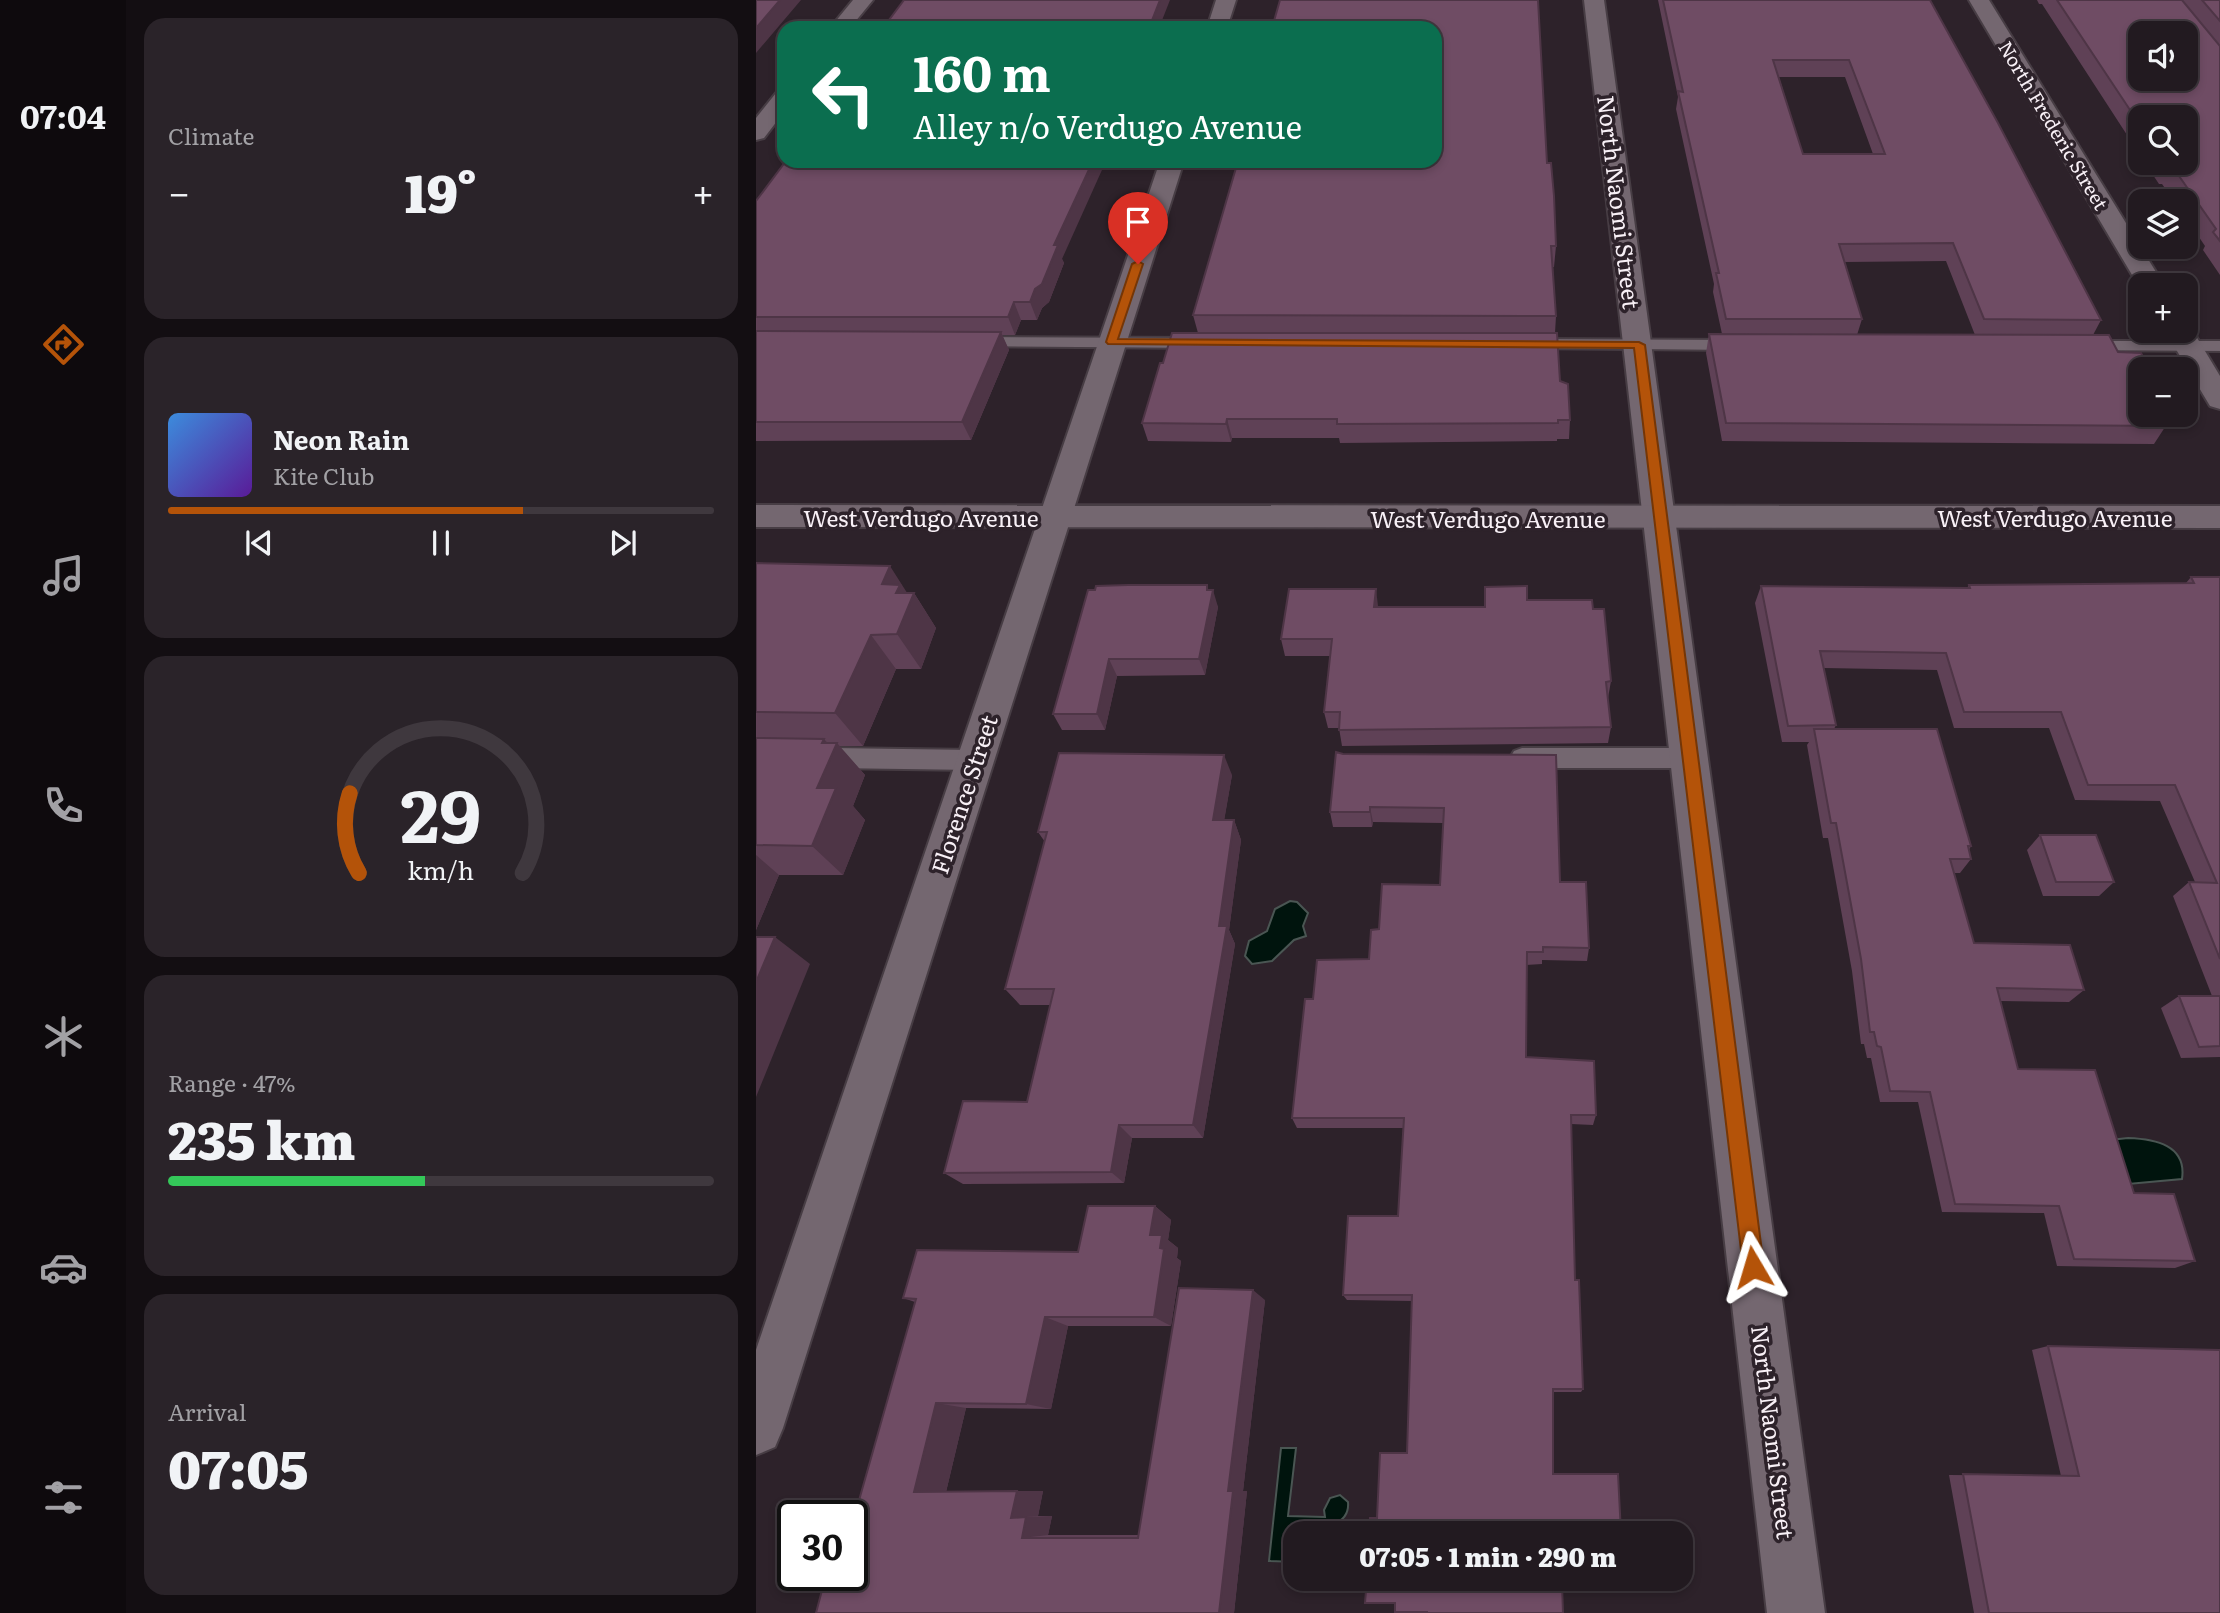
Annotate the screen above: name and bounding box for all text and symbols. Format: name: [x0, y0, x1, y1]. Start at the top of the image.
map controls: [2128, 21, 2198, 427]
button: sound: [2128, 21, 2198, 91]
text: 160 m: [913, 34, 1051, 107]
street label: North Frederic Street: [1992, 35, 2116, 215]
icon: left: [798, 49, 889, 140]
text: 07:04: [20, 91, 106, 139]
street label: North Naomi Street: [1590, 93, 1650, 312]
text: Alley n/o Verdugo Avenue: [913, 101, 1302, 149]
button: search: [2128, 105, 2198, 175]
text: Climate: [168, 118, 254, 152]
text: 19°: [405, 152, 477, 229]
text: −: [168, 162, 190, 219]
text: +: [692, 162, 714, 219]
button: layers: [2128, 189, 2198, 259]
pin: [1108, 192, 1168, 264]
icon: arrive: [1119, 203, 1157, 241]
button: +: [2128, 273, 2198, 343]
icon: directions: [39, 320, 88, 369]
button: −: [2128, 357, 2198, 427]
text: Neon Rain: [273, 419, 410, 458]
text: Kite Club: [273, 458, 374, 492]
street label: West Verdugo Avenue: [803, 500, 1039, 534]
street label: West Verdugo Avenue: [1937, 500, 2173, 534]
street label: West Verdugo Avenue: [1370, 501, 1606, 535]
icon: previous: [240, 524, 278, 562]
icon: pause: [422, 524, 460, 562]
icon: next: [604, 524, 642, 562]
icon: music: [39, 551, 88, 600]
street label: Florence Street: [921, 709, 1005, 878]
text: 29: [400, 757, 482, 865]
icon: phone: [39, 781, 88, 830]
text: km/h: [408, 850, 474, 887]
icon: climate: [39, 1012, 88, 1061]
text: Range · 47%: [168, 1065, 296, 1099]
text: 235 km: [168, 1099, 355, 1176]
position arrow: [1716, 1230, 1790, 1304]
icon: car: [39, 1243, 88, 1292]
street label: North Naomi Street: [1744, 1323, 1804, 1542]
text: Arrival: [168, 1394, 247, 1428]
text: 07:05: [168, 1428, 308, 1505]
icon: filters: [39, 1473, 88, 1522]
speed limit sign: 30: [777, 1500, 868, 1591]
text: 07:05 · 1 min · 290 m: [1359, 1536, 1617, 1575]

